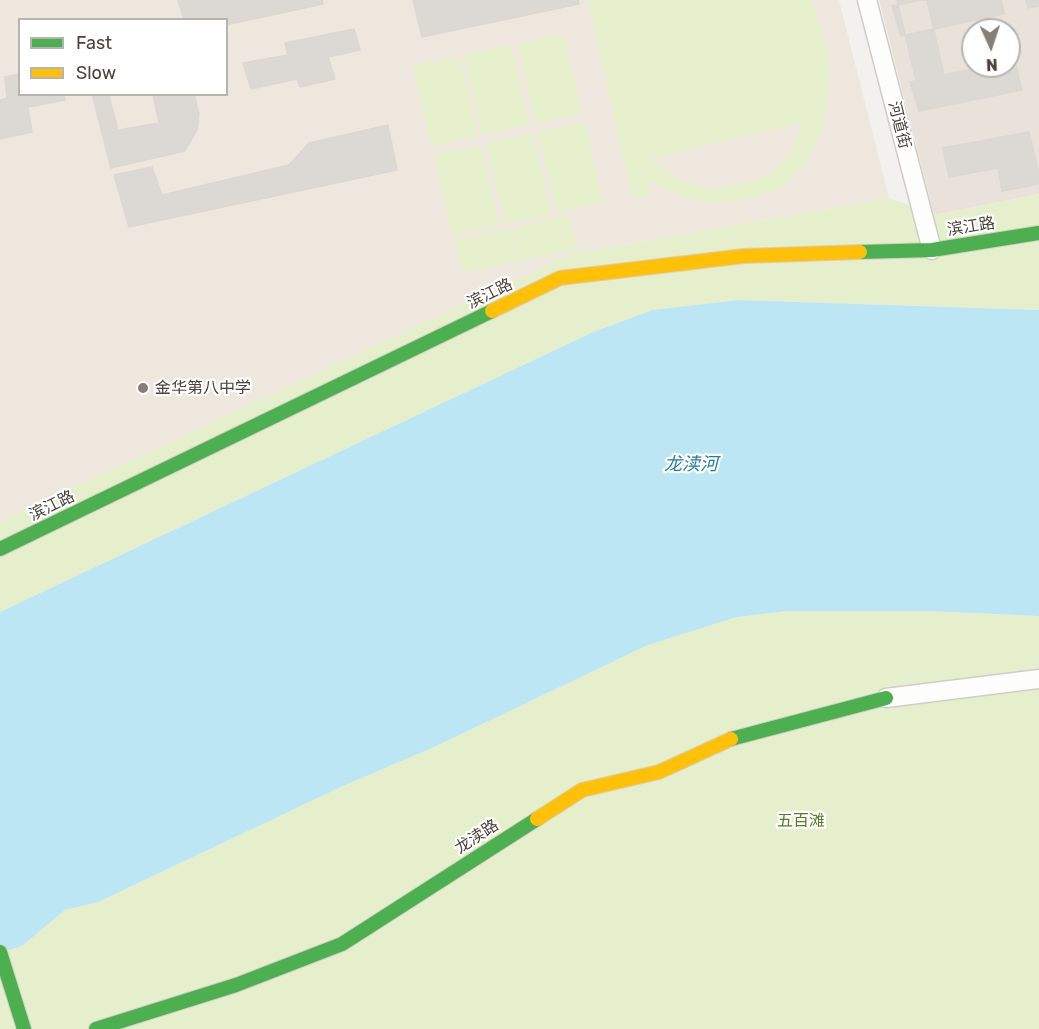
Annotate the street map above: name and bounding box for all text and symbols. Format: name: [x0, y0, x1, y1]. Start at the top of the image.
legend: [18, 18, 228, 96]
north arrow: [961, 18, 1021, 78]
text: Fast: [76, 32, 112, 54]
text: N: [986, 55, 998, 74]
text: Slow: [76, 62, 116, 84]
street label: 河道街: [884, 99, 914, 151]
street label: 滨江路: [946, 214, 996, 240]
street label: 滨江路: [464, 275, 516, 313]
place label: 金华第八中学: [155, 378, 251, 398]
marker: 金华第八中学: [136, 381, 150, 395]
water label: 龙渎河: [664, 454, 718, 476]
street label: 滨江路: [26, 487, 78, 525]
park label: 五百滩: [777, 811, 825, 831]
street label: 龙渎路: [452, 816, 502, 858]

